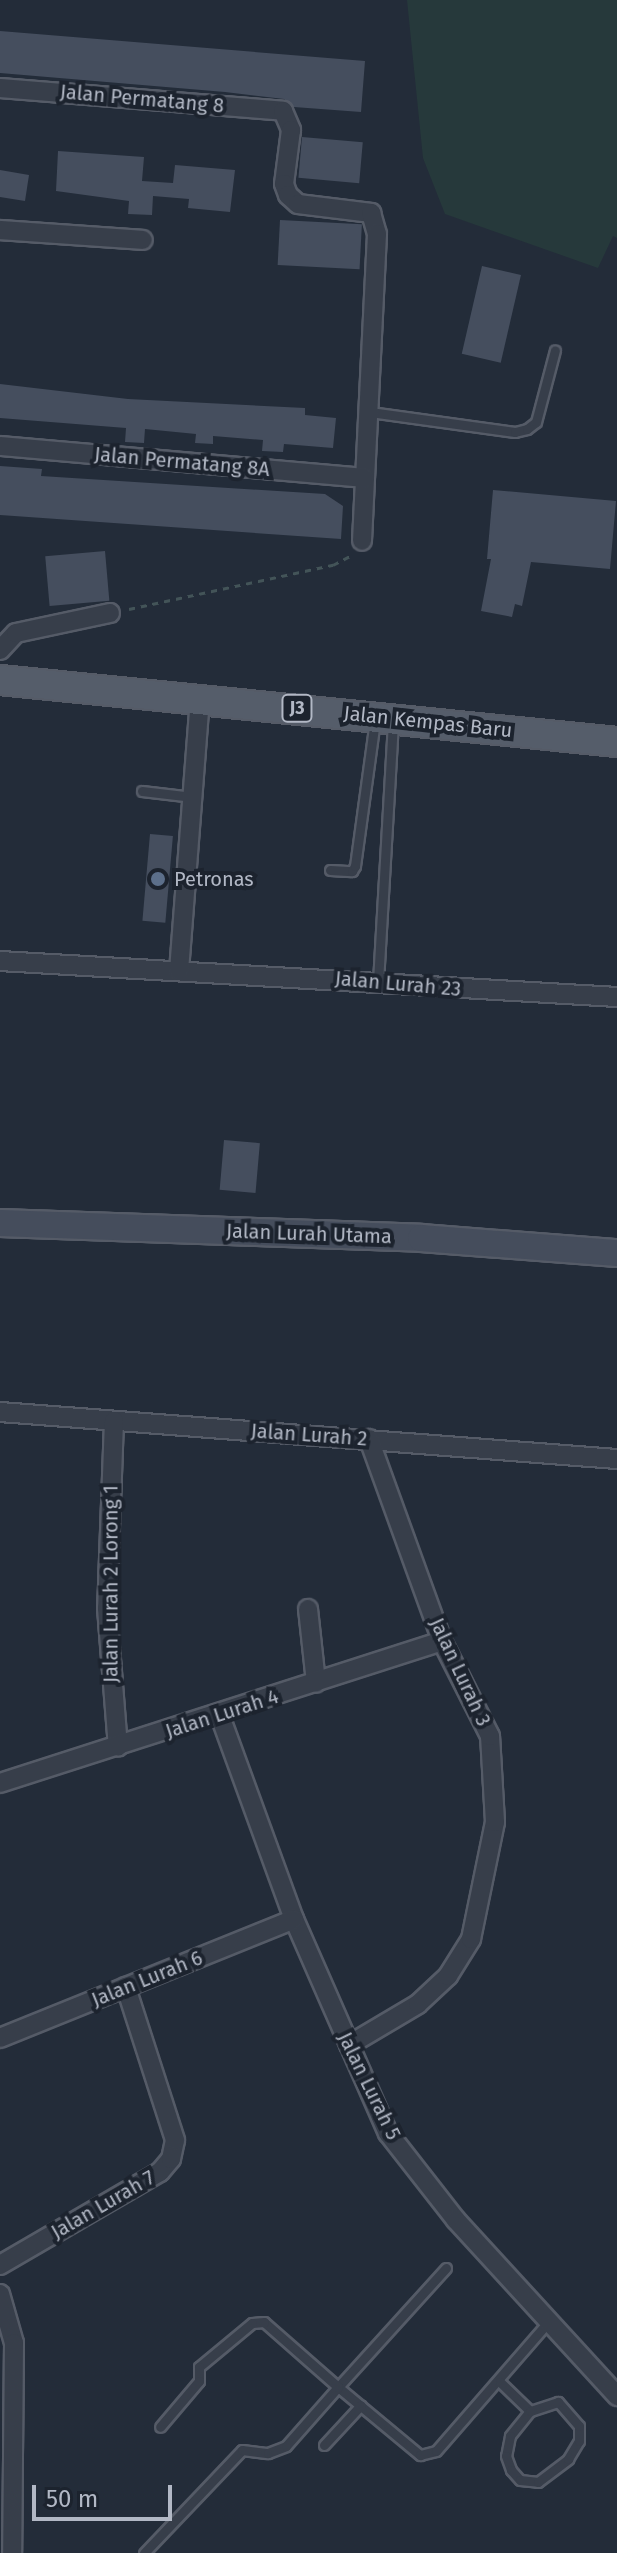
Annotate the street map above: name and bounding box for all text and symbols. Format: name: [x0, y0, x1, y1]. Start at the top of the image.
street label: Jalan Permatang 8: [59, 80, 225, 118]
street label: Jalan Permatang 8A: [93, 442, 271, 482]
road number: J3: [281, 694, 313, 722]
street label: Jalan Kempas Baru: [343, 701, 513, 743]
place label: Petronas: [174, 867, 254, 891]
marker: Petronas: [149, 870, 167, 888]
street label: Jalan Lurah 23: [334, 967, 462, 1001]
street label: Jalan Lurah Utama: [226, 1219, 392, 1249]
street label: Jalan Lurah 2: [250, 1419, 368, 1451]
street label: Jalan Lurah 2 Lorong 1: [99, 1485, 123, 1683]
street label: Jalan Lurah 3: [424, 1614, 496, 1730]
street label: Jalan Lurah 4: [163, 1684, 281, 1744]
street label: Jalan Lurah 6: [88, 1946, 206, 2012]
street label: Jalan Lurah 5: [333, 2028, 405, 2144]
street label: Jalan Lurah 7: [47, 2166, 159, 2244]
scale bar: [36, 2469, 176, 2519]
text: 50 m: [46, 2485, 98, 2513]

